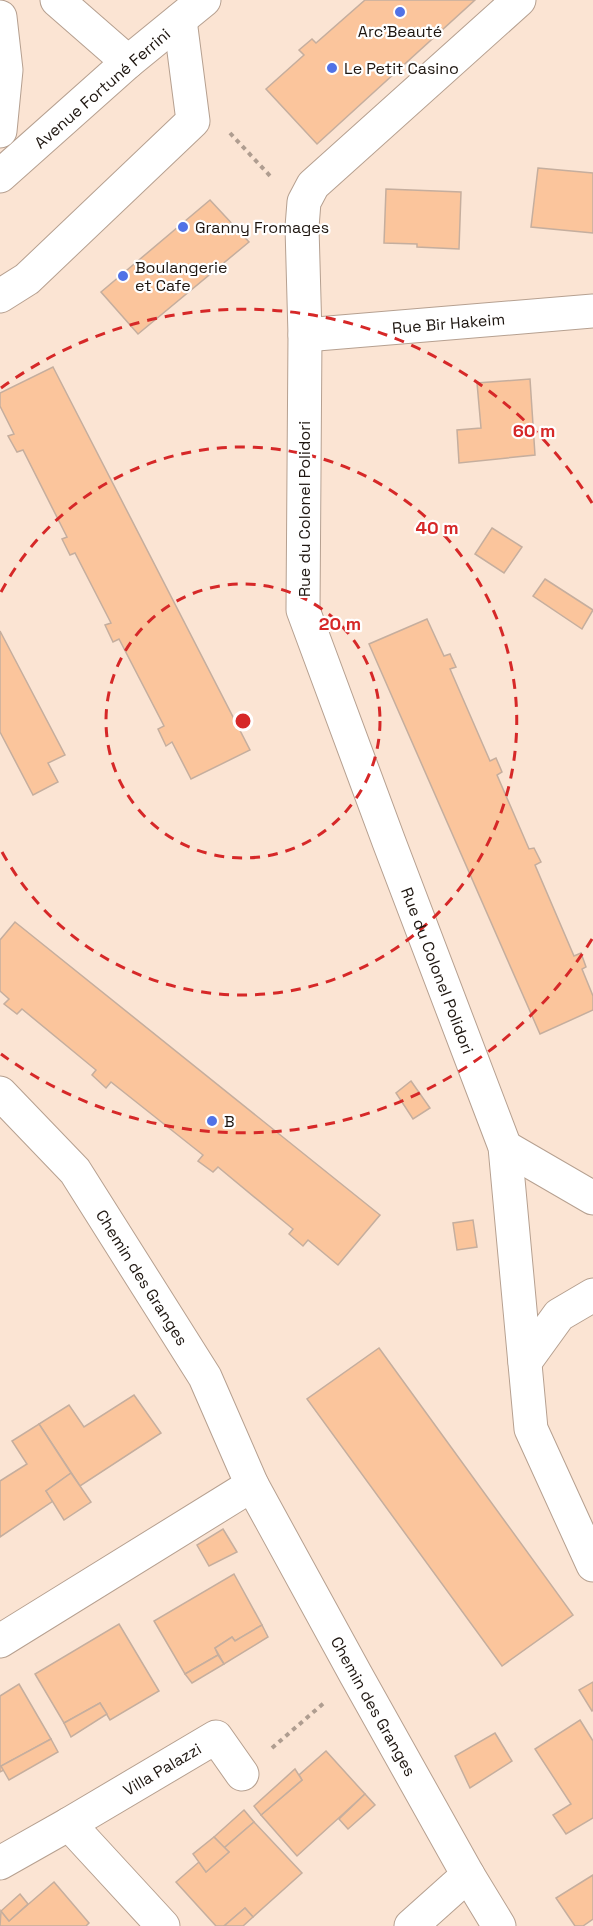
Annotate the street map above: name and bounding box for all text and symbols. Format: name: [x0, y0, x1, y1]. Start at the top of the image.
marker: Arc'Beauté: [393, 5, 407, 19]
place label: Arc'Beauté: [358, 21, 442, 42]
street label: Avenue Fortuné Ferrini: [30, 24, 175, 153]
place label: Le Petit Casino: [344, 58, 459, 79]
marker: Le Petit Casino: [325, 61, 339, 75]
place label: Granny Fromages: [195, 217, 329, 238]
marker: Granny Fromages: [176, 220, 190, 234]
place label: Boulangerie et Cafe: [135, 257, 227, 296]
marker: Boulangerie et Cafe: [116, 269, 130, 283]
street label: Rue Bir Hakeim: [391, 308, 506, 339]
text: 60 m: [513, 419, 555, 442]
street label: Rue du Colonel Polidori: [294, 421, 315, 597]
text: 40 m: [415, 516, 459, 539]
text: 20 m: [319, 612, 361, 635]
centre of rings: [233, 711, 253, 731]
street label: Rue du Colonel Polidori: [396, 884, 479, 1057]
place label: B: [224, 1111, 235, 1132]
marker: B: [205, 1114, 219, 1128]
street label: Chemin des Granges: [91, 1206, 193, 1350]
street label: Chemin des Granges: [326, 1633, 421, 1780]
street label: Villa Palazzi: [119, 1738, 205, 1801]

